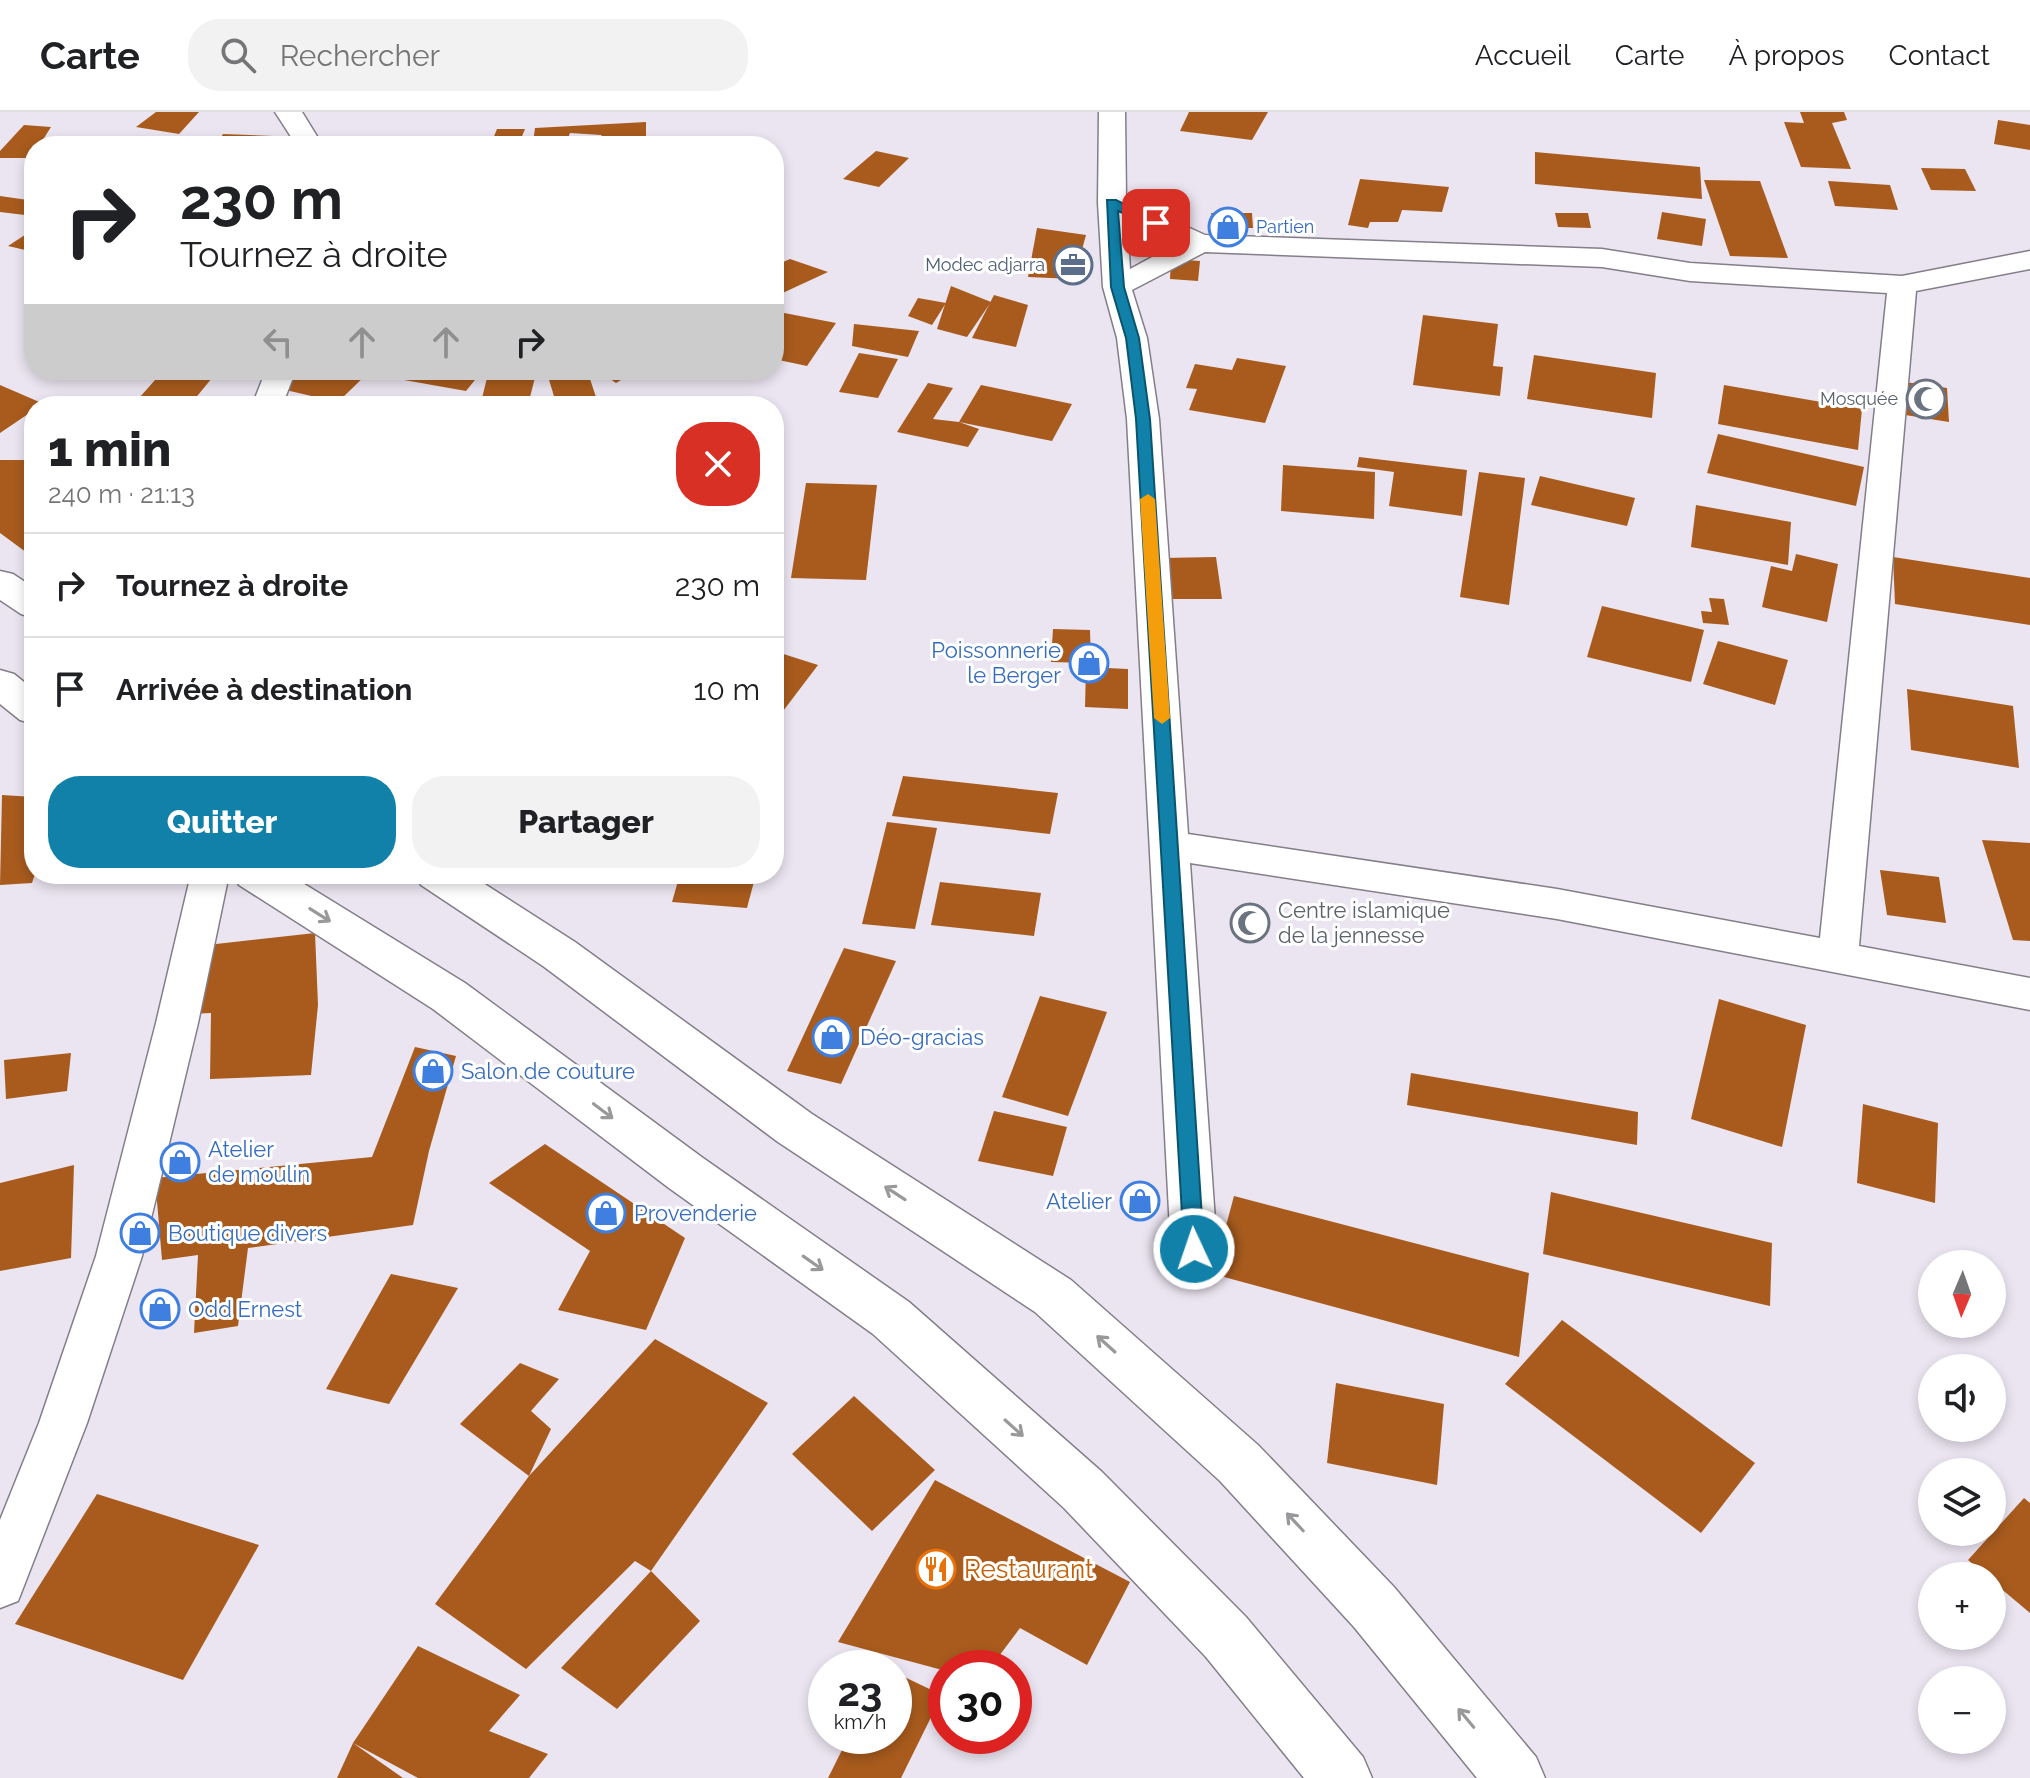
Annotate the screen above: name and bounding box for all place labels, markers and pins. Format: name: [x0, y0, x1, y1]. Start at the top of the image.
pin: [1122, 189, 1190, 257]
shop icon: Partien: [1207, 206, 1249, 248]
place label: Partien: [1256, 216, 1314, 237]
office icon: Modec adjarra: [1052, 244, 1094, 286]
place label: Modec adjarra: [925, 254, 1045, 275]
mosque icon: Mosquée: [1905, 378, 1947, 420]
place label: Mosquée: [1820, 388, 1898, 409]
place label: Poissonnerie le Berger: [931, 637, 1061, 688]
shop icon: Poissonnerie le Berger: [1068, 642, 1110, 684]
place label: Centre islamique de la jennesse: [1278, 897, 1450, 948]
mosque icon: Centre islamique de la jennesse: [1229, 902, 1271, 944]
shop icon: Déo-gracias: [811, 1016, 853, 1058]
place label: Déo-gracias: [860, 1024, 984, 1050]
shop icon: Salon de couture: [412, 1050, 454, 1092]
place label: Salon de couture: [461, 1058, 635, 1084]
place label: Atelier de moulin: [208, 1136, 310, 1187]
shop icon: Atelier de moulin: [159, 1141, 201, 1183]
shop icon: Atelier: [1119, 1180, 1161, 1222]
place label: Atelier: [1046, 1188, 1112, 1214]
shop icon: Provenderie: [585, 1192, 627, 1234]
place label: Provenderie: [634, 1200, 757, 1226]
shop icon: Boutique divers: [119, 1212, 161, 1254]
place label: Boutique divers: [168, 1220, 327, 1246]
shop icon: Odd Ernest: [139, 1288, 181, 1330]
place label: Odd Ernest: [188, 1296, 303, 1322]
restaurant icon: Restaurant: [915, 1548, 957, 1590]
place label: Restaurant: [964, 1554, 1094, 1584]

